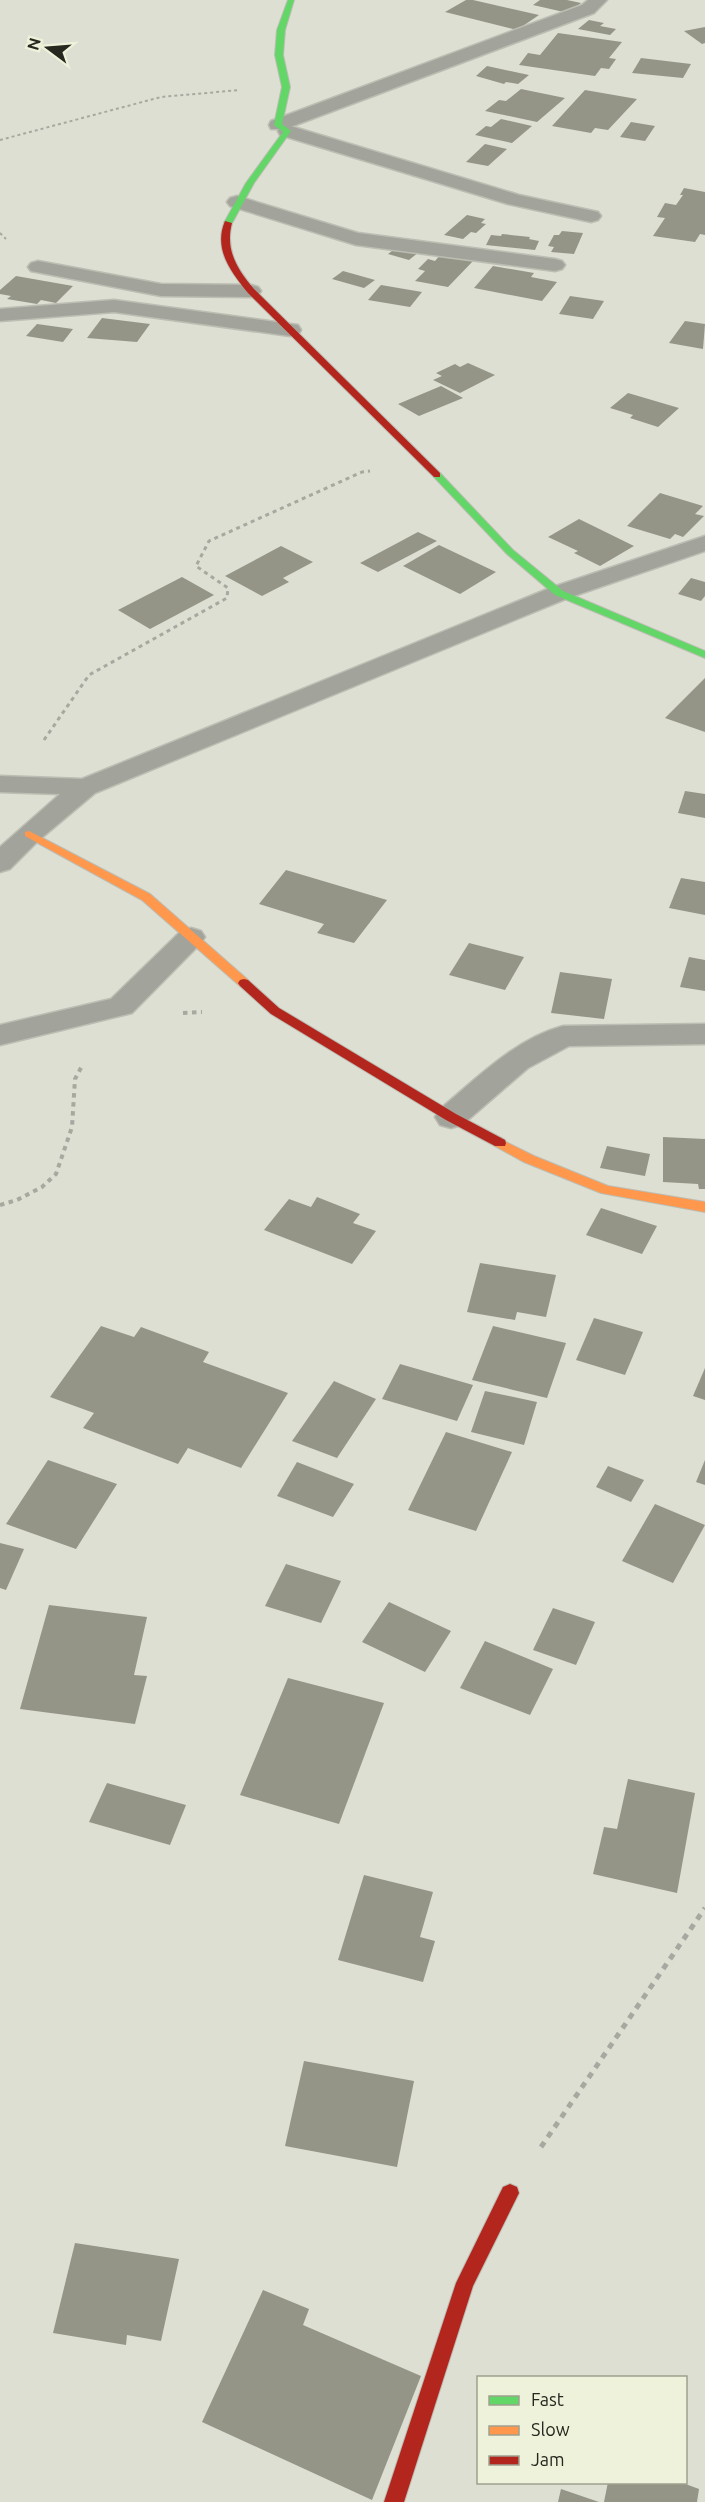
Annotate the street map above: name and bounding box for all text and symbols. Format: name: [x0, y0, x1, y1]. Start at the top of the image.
north arrow: [18, 18, 78, 78]
text: N: [23, 36, 44, 52]
legend: [477, 2376, 687, 2484]
text: Fast: [531, 2389, 564, 2409]
text: Slow: [531, 2419, 570, 2439]
text: Jam: [531, 2449, 565, 2469]

